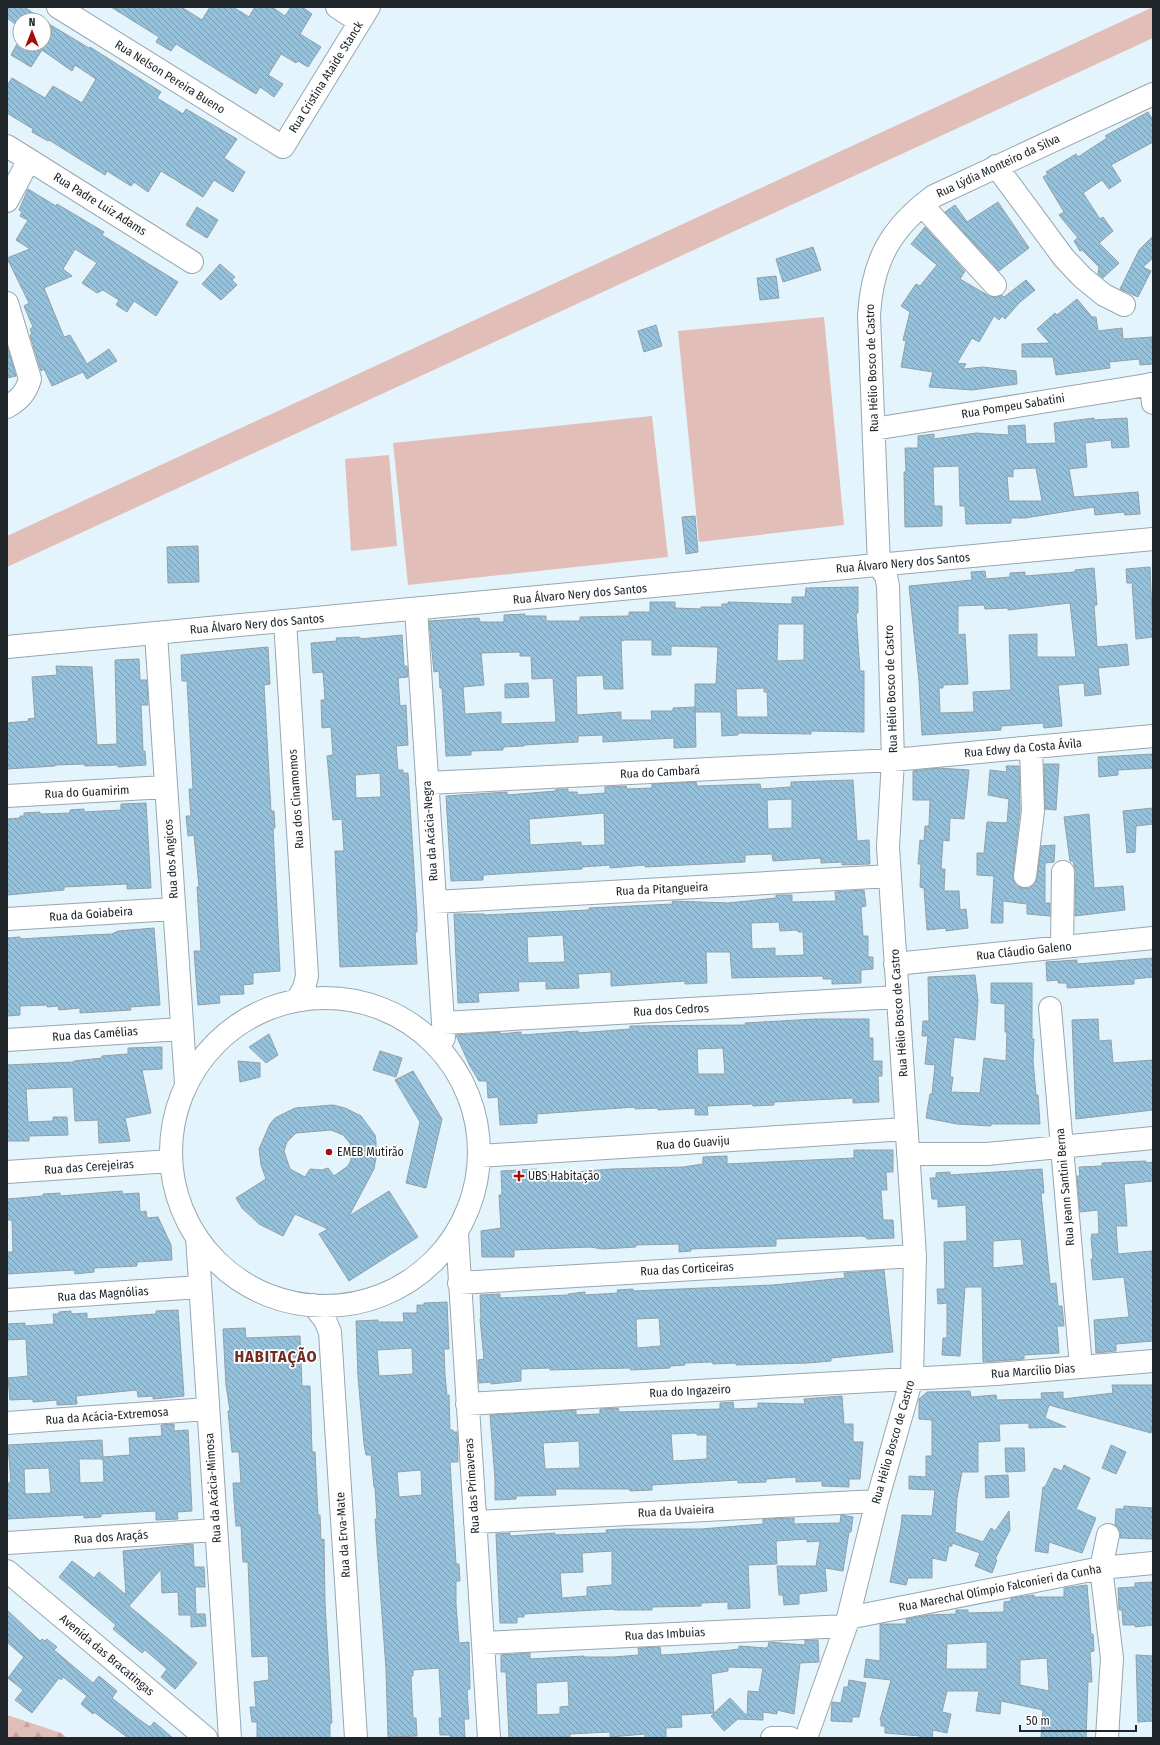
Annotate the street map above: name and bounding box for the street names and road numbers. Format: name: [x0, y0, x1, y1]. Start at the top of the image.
street label: Rua Cristina Ataíde Stanck: [286, 18, 366, 135]
street label: Rua Nelson Pereira Bueno: [112, 37, 228, 117]
street label: Rua Lýdia Monteiro da Silva: [934, 131, 1062, 201]
street label: Rua Padre Luiz Adams: [51, 170, 149, 238]
street label: Rua Hélio Bosco de Castro: [863, 304, 881, 432]
street label: Rua Pompeu Sabatini: [960, 391, 1066, 421]
street label: Rua Álvaro Nery dos Santos: [835, 549, 971, 576]
street label: Rua Álvaro Nery dos Santos: [512, 580, 648, 607]
street label: Rua Álvaro Nery dos Santos: [189, 610, 325, 637]
street label: Rua Hélio Bosco de Castro: [882, 625, 900, 753]
street label: Rua Edwy da Costa Ávila: [964, 735, 1083, 760]
street label: Rua dos Cinamomos: [286, 749, 306, 849]
street label: Rua do Cambará: [620, 763, 700, 781]
street label: Rua da Acácia-Negra: [419, 780, 440, 882]
street label: Rua do Guamirim: [44, 783, 130, 801]
street label: Rua dos Angicos: [161, 819, 181, 899]
street label: Rua da Pitangueira: [615, 880, 709, 898]
street label: Rua da Goiabeira: [49, 904, 133, 924]
street label: Rua Cláudio Galeno: [976, 939, 1072, 963]
street label: Rua Hélio Bosco de Castro: [888, 949, 910, 1077]
street label: Rua dos Cedros: [633, 1001, 709, 1019]
street label: Rua das Camélias: [52, 1024, 138, 1044]
street label: Rua Jeann Santini Berna: [1053, 1127, 1077, 1246]
street label: Rua do Guaviju: [656, 1133, 730, 1153]
street label: Rua das Cerejeiras: [44, 1157, 134, 1177]
street label: Rua das Corticeiras: [640, 1260, 734, 1278]
street label: Rua das Magnólias: [57, 1284, 149, 1304]
street label: Rua Marcílio Dias: [990, 1361, 1076, 1381]
street label: Rua Hélio Bosco de Castro: [869, 1378, 917, 1506]
street label: Rua do Ingazeiro: [649, 1382, 731, 1400]
street label: Rua da Acácia-Extremosa: [45, 1405, 169, 1427]
street label: Rua da Acácia-Mimosa: [202, 1432, 224, 1543]
street label: Rua das Primaveras: [462, 1438, 482, 1534]
street label: Rua da Erva-Mate: [333, 1492, 353, 1578]
street label: Rua da Uvaieira: [637, 1502, 715, 1520]
street label: Rua dos Araçás: [74, 1527, 148, 1547]
street label: Rua Marechal Olímpio Falconieri da Cunha: [897, 1561, 1103, 1615]
street label: Avenida das Bracatingas: [57, 1611, 157, 1699]
street label: Rua das Imbuias: [624, 1625, 706, 1643]

